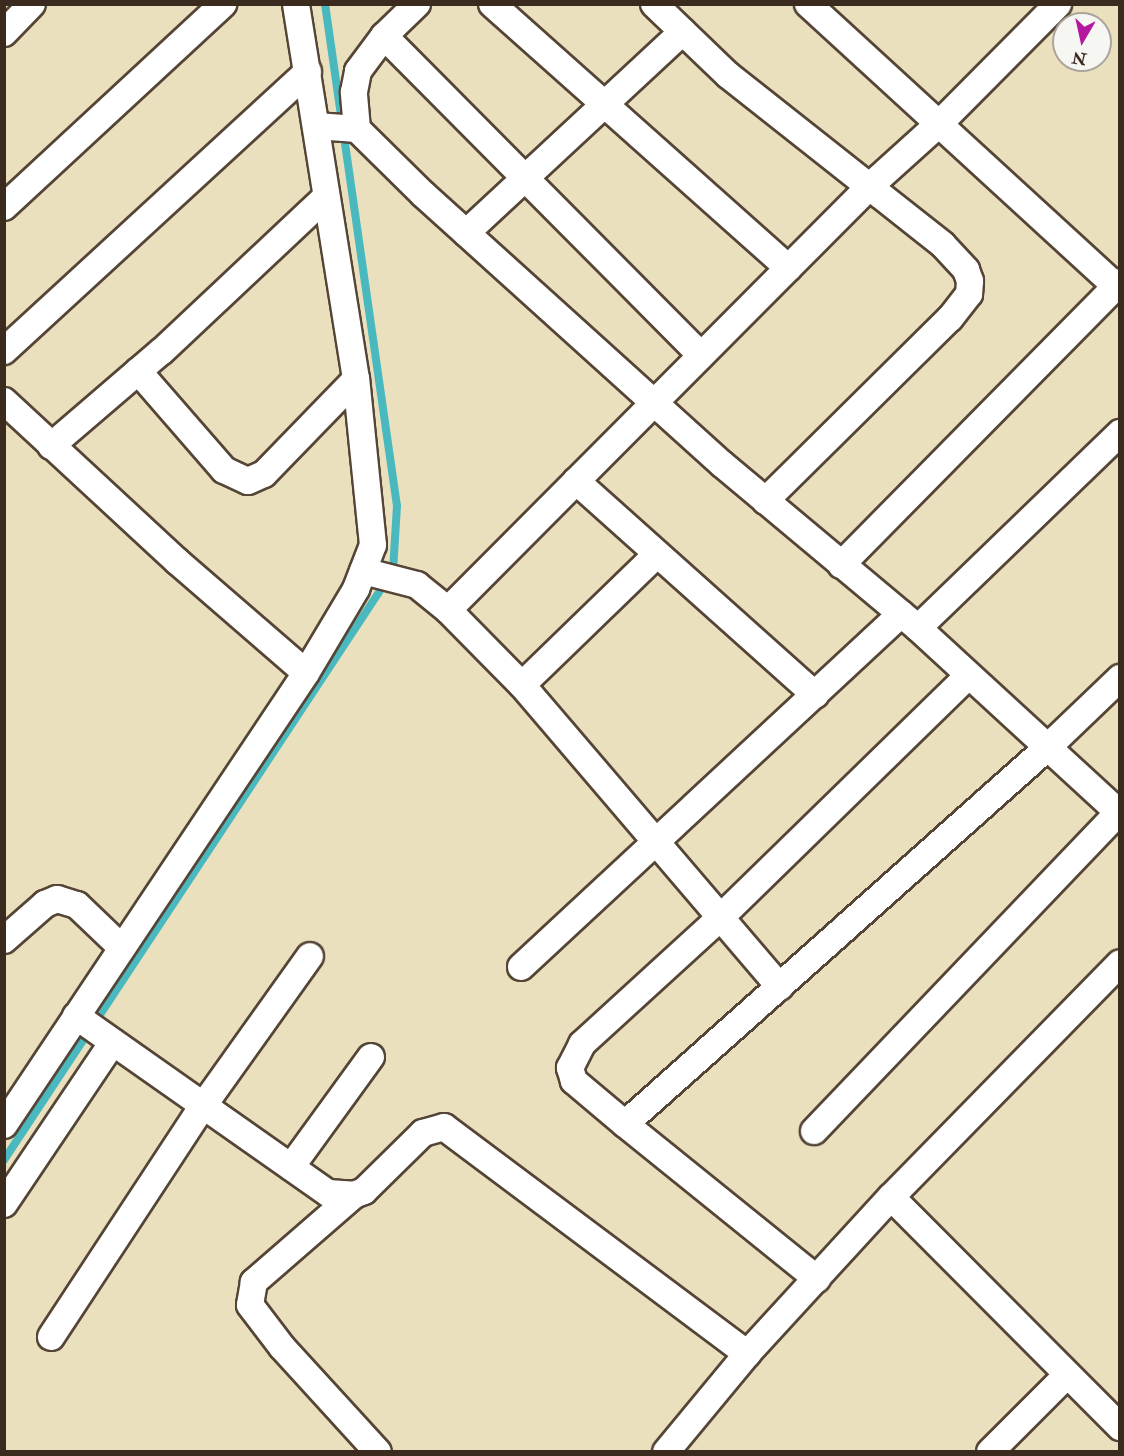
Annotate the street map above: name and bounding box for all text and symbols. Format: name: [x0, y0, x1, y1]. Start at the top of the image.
north arrow: [1052, 12, 1112, 72]
text: N: [1071, 47, 1088, 69]

